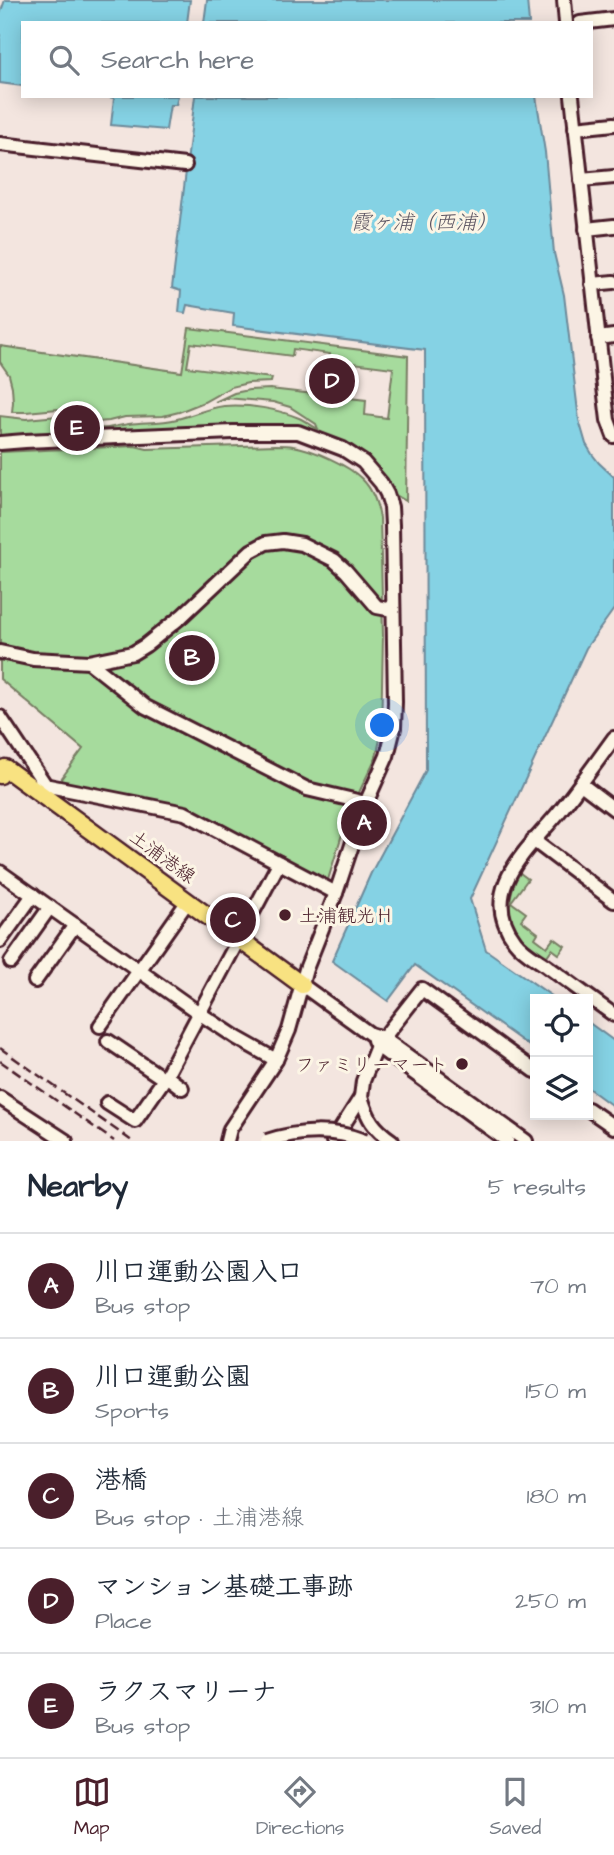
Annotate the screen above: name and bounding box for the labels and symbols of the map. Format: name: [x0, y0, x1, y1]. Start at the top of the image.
water label: 霞ヶ浦（西浦）: [351, 208, 498, 237]
pin: D: [309, 355, 355, 407]
pin: E: [54, 402, 100, 454]
pin: B: [169, 632, 215, 684]
your location: [365, 708, 399, 742]
pin: A: [341, 797, 387, 849]
street label: 土浦港線: [123, 824, 201, 890]
pin: C: [210, 894, 256, 946]
place label: 土浦観光Ｈ: [299, 903, 394, 930]
marker: 土浦観光Ｈ: [277, 907, 293, 923]
place label: ファミリーマート: [296, 1052, 448, 1079]
marker: ファミリーマート: [454, 1056, 470, 1072]

